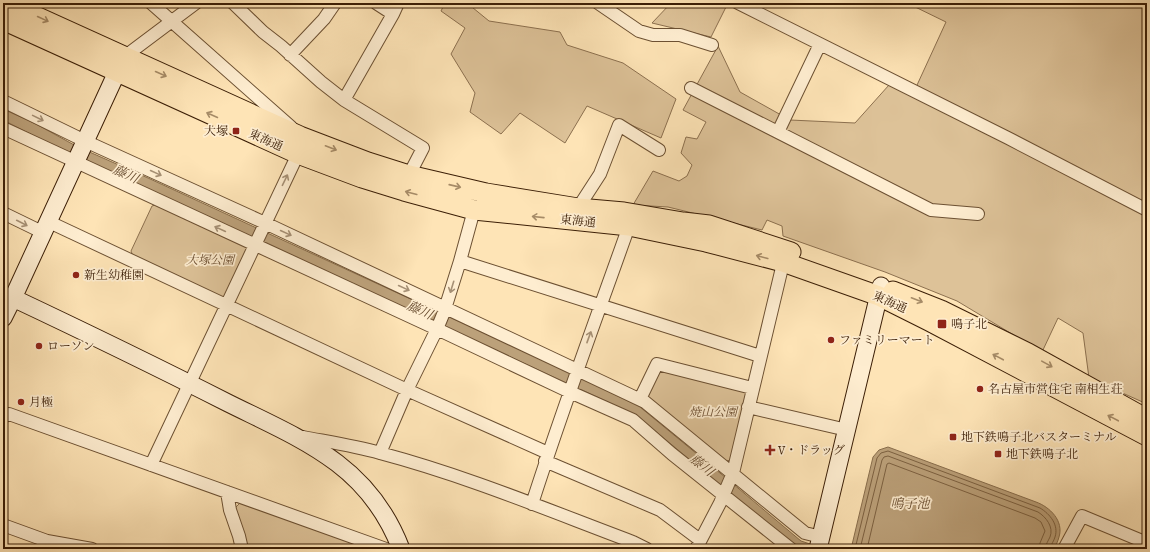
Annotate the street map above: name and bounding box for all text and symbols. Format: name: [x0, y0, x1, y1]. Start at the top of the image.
one-way arrow: [36, 16, 48, 23]
one-way arrow: [155, 70, 167, 78]
one-way arrow: [206, 111, 218, 118]
one-way arrow: [32, 115, 44, 122]
place label: 大塚: [204, 123, 228, 139]
street label: 東海通: [246, 125, 286, 155]
marker: 大塚: [231, 126, 241, 136]
one-way arrow: [325, 145, 337, 153]
water label: 藤川: [111, 161, 143, 188]
one-way arrow: [149, 170, 161, 177]
one-way arrow: [282, 174, 289, 186]
one-way arrow: [449, 183, 462, 190]
one-way arrow: [405, 189, 418, 196]
street label: 東海通: [559, 211, 597, 231]
one-way arrow: [532, 213, 545, 221]
one-way arrow: [16, 219, 28, 227]
one-way arrow: [214, 225, 226, 232]
one-way arrow: [280, 230, 292, 237]
park label: 大塚公園: [186, 252, 236, 268]
one-way arrow: [756, 252, 769, 260]
place label: 新生幼稚園: [84, 267, 144, 283]
marker: 新生幼稚園: [71, 270, 81, 280]
one-way arrow: [448, 281, 455, 294]
one-way arrow: [398, 285, 410, 292]
street label: 東海通: [870, 287, 910, 317]
water label: 藤川: [405, 297, 437, 324]
one-way arrow: [911, 297, 923, 305]
place label: 鳴子北: [951, 316, 987, 332]
marker: 鳴子北: [936, 318, 948, 330]
one-way arrow: [585, 332, 593, 344]
place label: ファミリーマート: [839, 332, 935, 348]
marker: ファミリーマート: [826, 335, 836, 345]
place label: ローソン: [47, 338, 95, 354]
marker: ローソン: [34, 341, 44, 351]
one-way arrow: [992, 352, 1004, 360]
one-way arrow: [1040, 360, 1052, 368]
place label: 名古屋市営住宅 南相生荘: [988, 381, 1122, 397]
marker: 名古屋市営住宅 南相生荘: [975, 384, 985, 394]
place label: 月極: [29, 394, 53, 410]
marker: 月極: [16, 397, 26, 407]
park label: 焼山公園: [689, 404, 739, 420]
one-way arrow: [1107, 413, 1119, 421]
place label: 地下鉄鳴子北バスターミナル: [961, 429, 1116, 445]
marker: 地下鉄鳴子北バスターミナル: [948, 432, 958, 442]
place label: V・ドラッグ: [777, 442, 845, 458]
marker: V・ドラッグ: [765, 445, 775, 455]
place label: 地下鉄鳴子北: [1006, 446, 1078, 462]
marker: 地下鉄鳴子北: [993, 449, 1003, 459]
water label: 藤川: [687, 450, 719, 481]
water label: 鳴子池: [890, 495, 931, 512]

